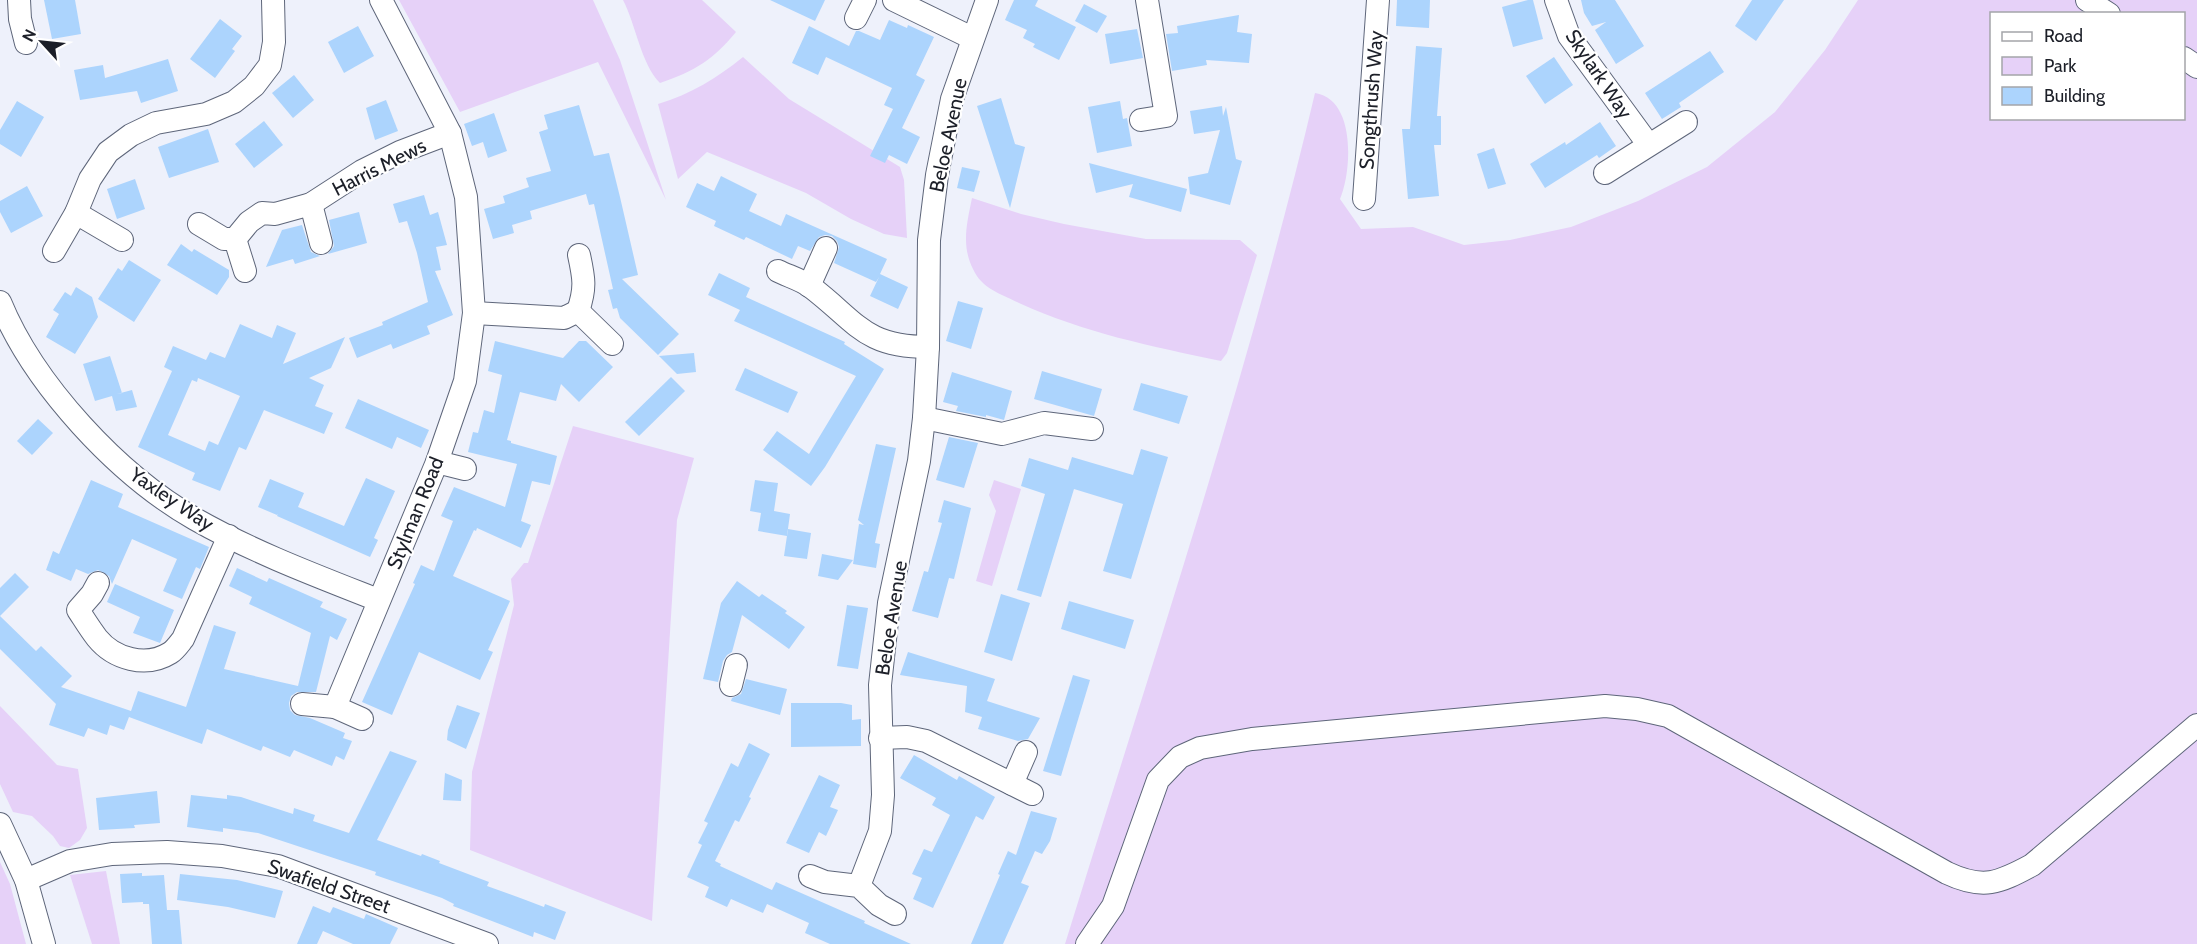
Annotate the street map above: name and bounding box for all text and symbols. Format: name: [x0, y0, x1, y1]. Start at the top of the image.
north arrow: [12, 12, 72, 72]
legend: [1990, 12, 2185, 120]
street label: Skylark Way: [1560, 25, 1638, 123]
text: Road: [2044, 25, 2083, 47]
text: N: [18, 26, 40, 45]
street label: Songthrush Way: [1354, 30, 1388, 170]
text: Park: [2044, 55, 2077, 77]
street label: Beloe Avenue: [924, 76, 972, 194]
text: Building: [2044, 85, 2106, 107]
street label: Harris Mews: [328, 133, 430, 201]
street label: Stylman Road: [382, 453, 448, 573]
street label: Yaxley Way: [125, 462, 218, 536]
street label: Beloe Avenue: [870, 559, 912, 677]
street label: Swafield Street: [265, 854, 394, 918]

